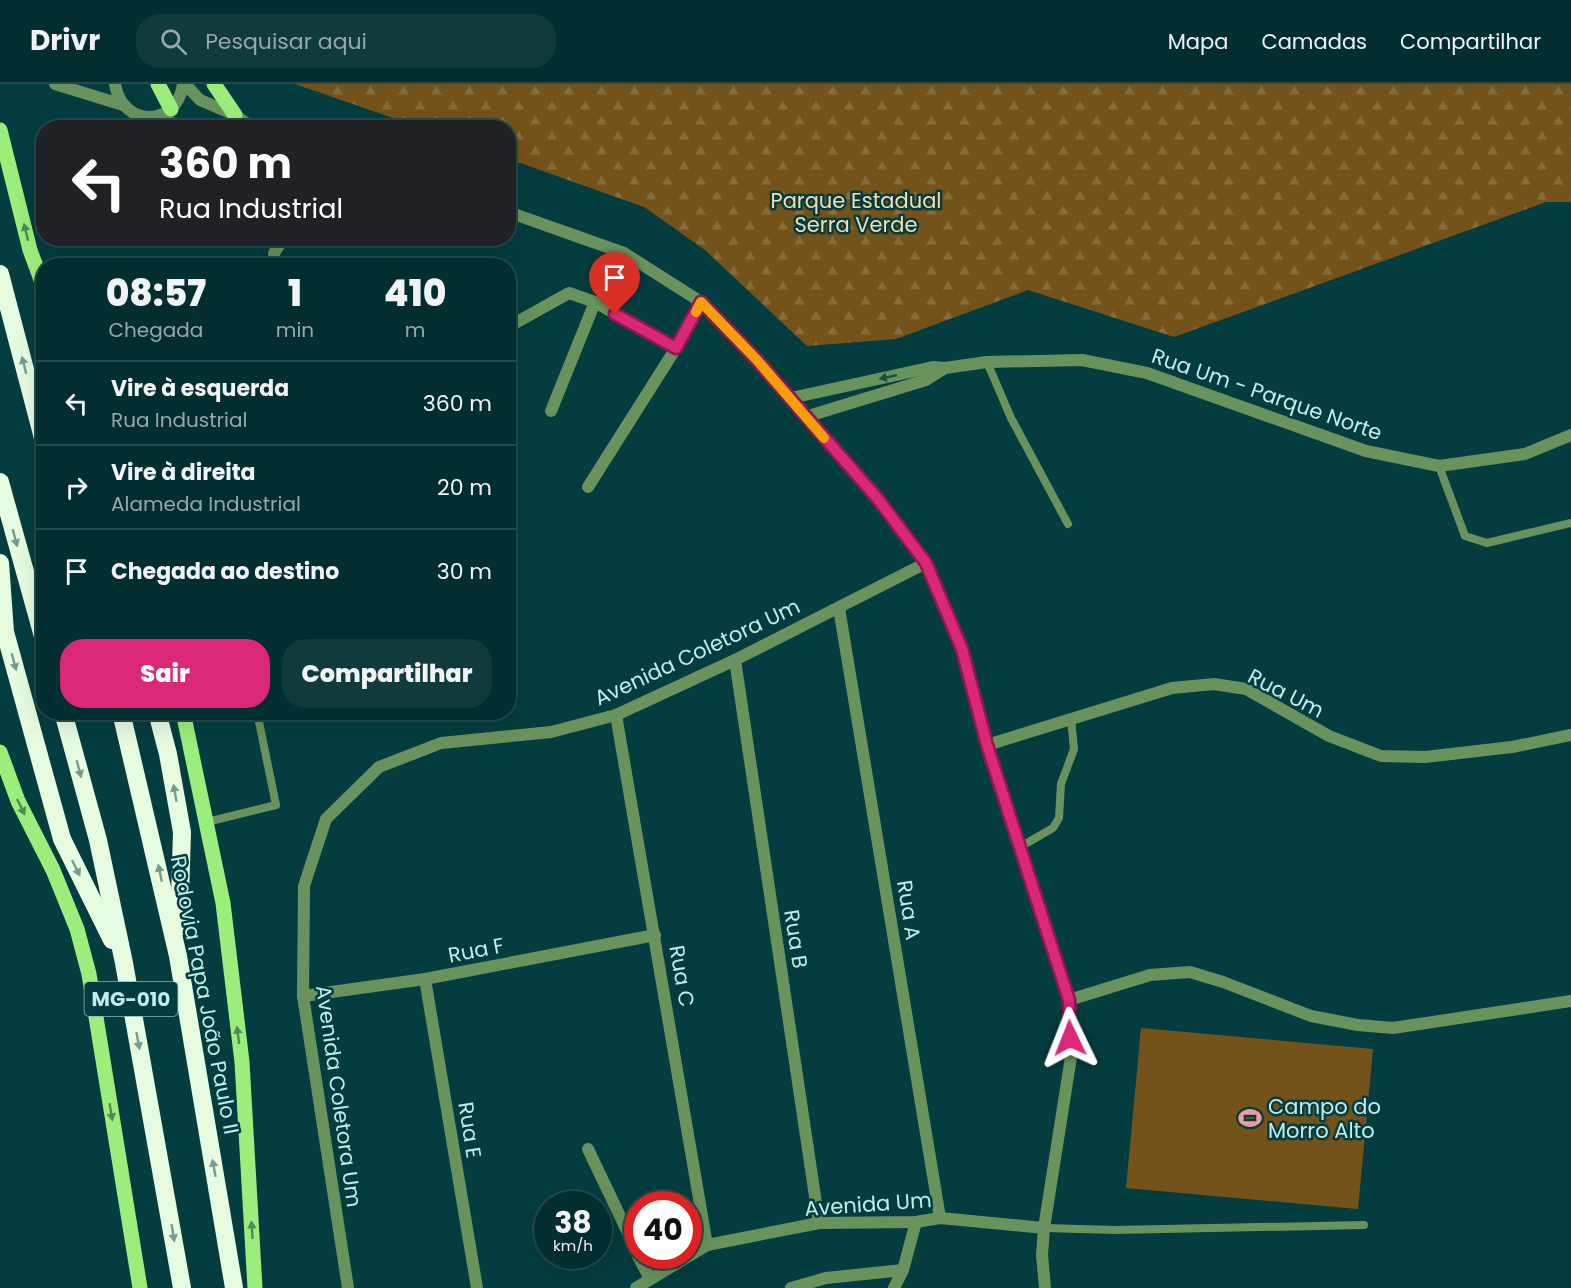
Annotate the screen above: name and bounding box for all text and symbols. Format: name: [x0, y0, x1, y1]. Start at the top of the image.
search box: [136, 14, 556, 68]
text: Drivr: [30, 21, 100, 60]
icon: search: [157, 25, 190, 58]
text: Pesquisar aqui: [205, 26, 367, 57]
text: Mapa: [1168, 27, 1228, 56]
text: Camadas: [1261, 27, 1367, 56]
text: Compartilhar: [1400, 27, 1541, 56]
text: 360 m: [159, 134, 292, 193]
icon: left: [60, 144, 138, 222]
park label: Parque Estadual Serra Verde: [770, 186, 942, 239]
text: Rua Industrial: [159, 190, 343, 227]
one-way arrow: [20, 223, 30, 242]
pin: [589, 252, 640, 314]
icon: arrive: [598, 261, 631, 294]
text: 08:57: [106, 268, 206, 319]
text: 1: [288, 268, 302, 319]
text: 410: [384, 268, 446, 319]
text: Chegada: [109, 316, 203, 344]
text: min: [276, 316, 314, 344]
text: m: [405, 316, 425, 344]
street label: Rua Um - Parque Norte: [1148, 341, 1386, 447]
one-way arrow: [18, 356, 28, 374]
text: Vire à esquerda: [111, 373, 289, 404]
one-way arrow: [878, 373, 897, 382]
icon: left: [60, 387, 93, 420]
text: 360 m: [423, 388, 492, 419]
text: Rua Industrial: [111, 406, 247, 434]
text: Vire à direita: [111, 457, 256, 488]
icon: right: [60, 471, 93, 504]
text: 20 m: [437, 472, 492, 503]
text: Alameda Industrial: [111, 490, 301, 518]
one-way arrow: [11, 529, 21, 547]
icon: arrive: [60, 555, 93, 588]
text: Chegada ao destino: [111, 556, 339, 587]
text: 30 m: [437, 556, 492, 587]
street label: Avenida Coletora Um: [589, 592, 805, 712]
button: Sair: [60, 639, 270, 708]
button: Compartilhar: [282, 639, 492, 708]
one-way arrow: [9, 653, 19, 671]
street label: Rua Um: [1243, 662, 1329, 724]
one-way arrow: [75, 760, 84, 778]
one-way arrow: [170, 784, 179, 803]
one-way arrow: [16, 798, 26, 815]
street label: Rodovia Papa João Paulo II: [164, 853, 246, 1137]
one-way arrow: [71, 859, 81, 876]
one-way arrow: [155, 863, 164, 882]
street label: Rua A: [890, 878, 928, 942]
street label: Rua B: [777, 908, 815, 970]
street label: Rua F: [445, 930, 507, 970]
street label: Rua C: [662, 943, 702, 1009]
road number: MG-010: [84, 982, 178, 1016]
street label: Avenida Coletora Um: [309, 983, 369, 1209]
position arrow: [1038, 1006, 1102, 1070]
one-way arrow: [234, 1026, 243, 1045]
one-way arrow: [134, 1032, 143, 1051]
place label: Campo do Morro Alto: [1268, 1092, 1381, 1145]
street label: Rua E: [451, 1100, 489, 1160]
one-way arrow: [107, 1103, 116, 1122]
sports icon: Campo do Morro Alto: [1237, 1105, 1263, 1131]
one-way arrow: [209, 1159, 218, 1178]
street label: Avenida Um: [803, 1185, 933, 1223]
speed limit sign: 40: [624, 1191, 702, 1269]
text: 38: [554, 1201, 592, 1244]
one-way arrow: [247, 1220, 256, 1239]
one-way arrow: [169, 1224, 178, 1243]
text: km/h: [553, 1235, 593, 1256]

